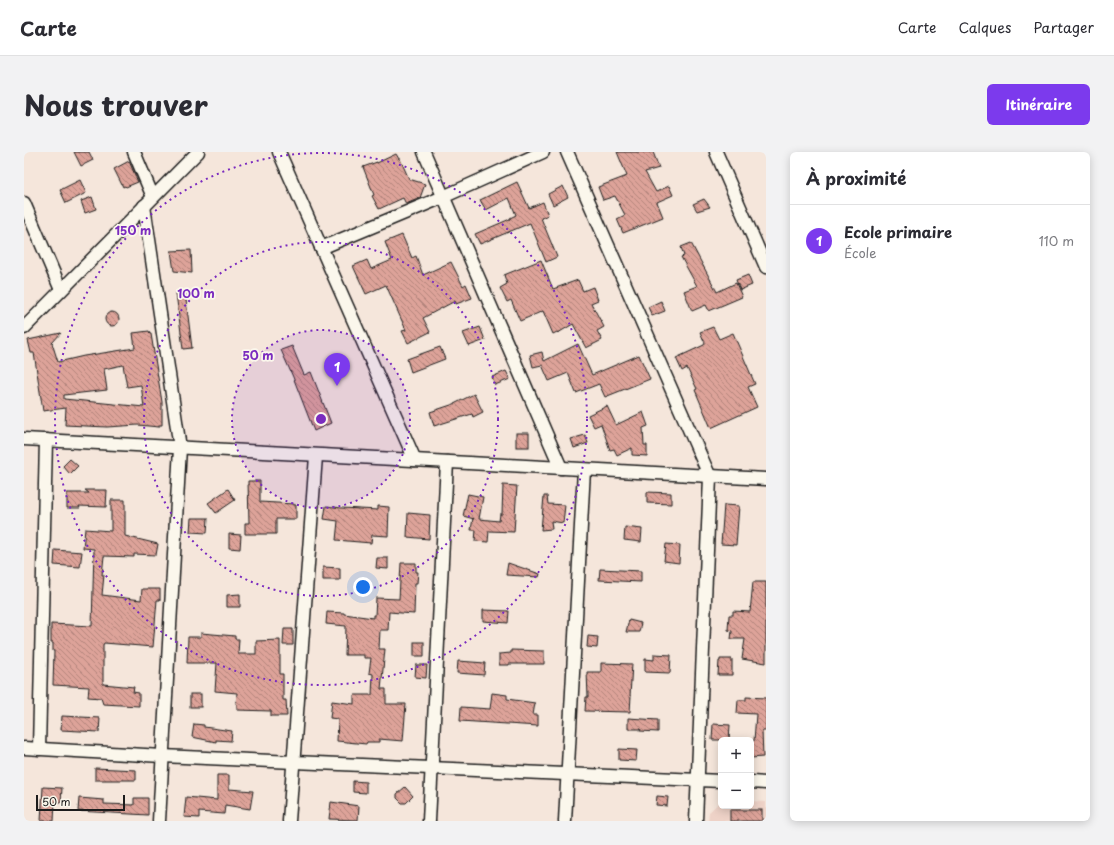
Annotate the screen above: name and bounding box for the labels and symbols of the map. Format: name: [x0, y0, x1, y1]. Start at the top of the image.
text: 150 m: [115, 221, 151, 239]
text: 100 m: [177, 284, 215, 302]
text: 50 m: [242, 346, 274, 364]
pin: 1: [324, 353, 350, 386]
centre of rings: [314, 412, 328, 426]
your location: [353, 577, 373, 597]
scale bar: [36, 793, 125, 812]

